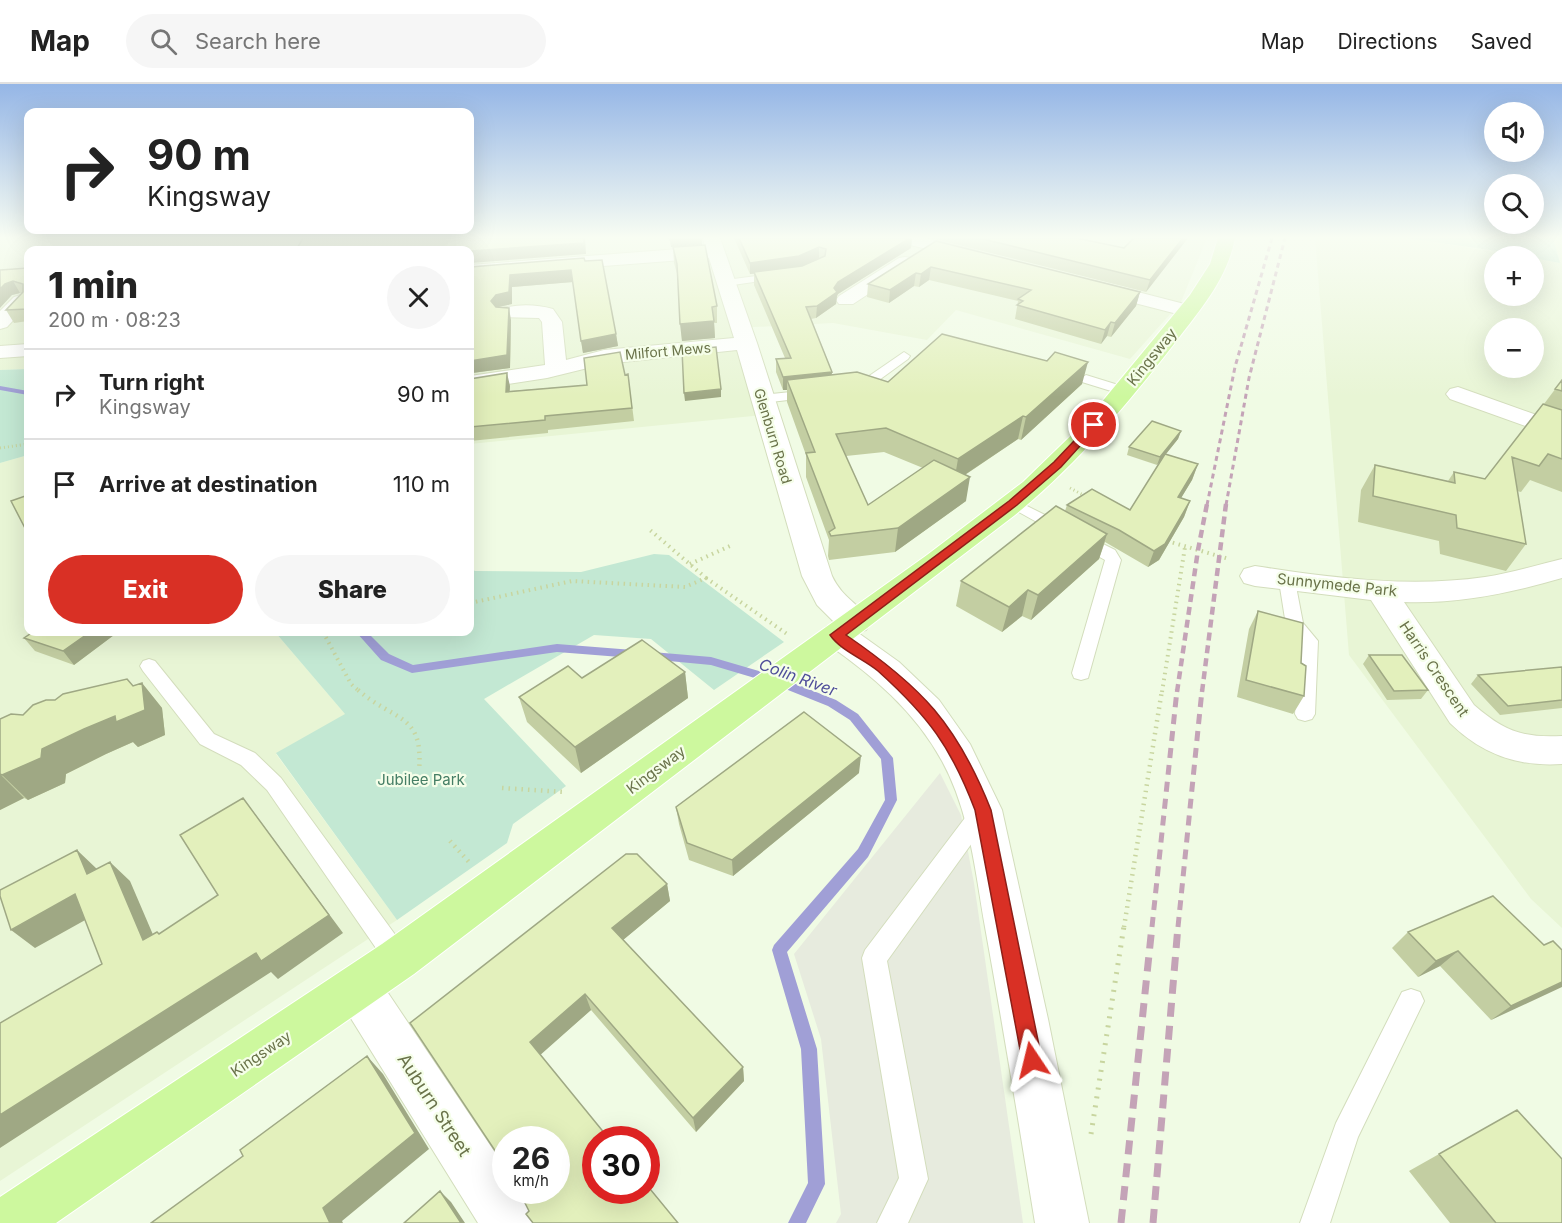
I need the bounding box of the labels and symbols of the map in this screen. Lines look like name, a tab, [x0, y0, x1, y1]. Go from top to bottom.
street label: Kingsway	[1123, 324, 1181, 389]
street label: Milfort Mews	[624, 338, 712, 363]
street label: Glenburn Road	[751, 386, 796, 485]
pin	[1068, 399, 1119, 450]
street label: Sunnymede Park	[1276, 569, 1399, 600]
street label: Harris Crescent	[1395, 617, 1473, 720]
water label: Colin River	[756, 654, 840, 701]
street label: Kingsway	[622, 741, 689, 798]
park label: Jubilee Park	[377, 770, 466, 789]
street label: Kingsway	[227, 1026, 295, 1081]
position arrow	[1000, 1028, 1064, 1092]
street label: Auburn Street	[393, 1049, 475, 1160]
speed limit sign: 30	[582, 1126, 660, 1204]

